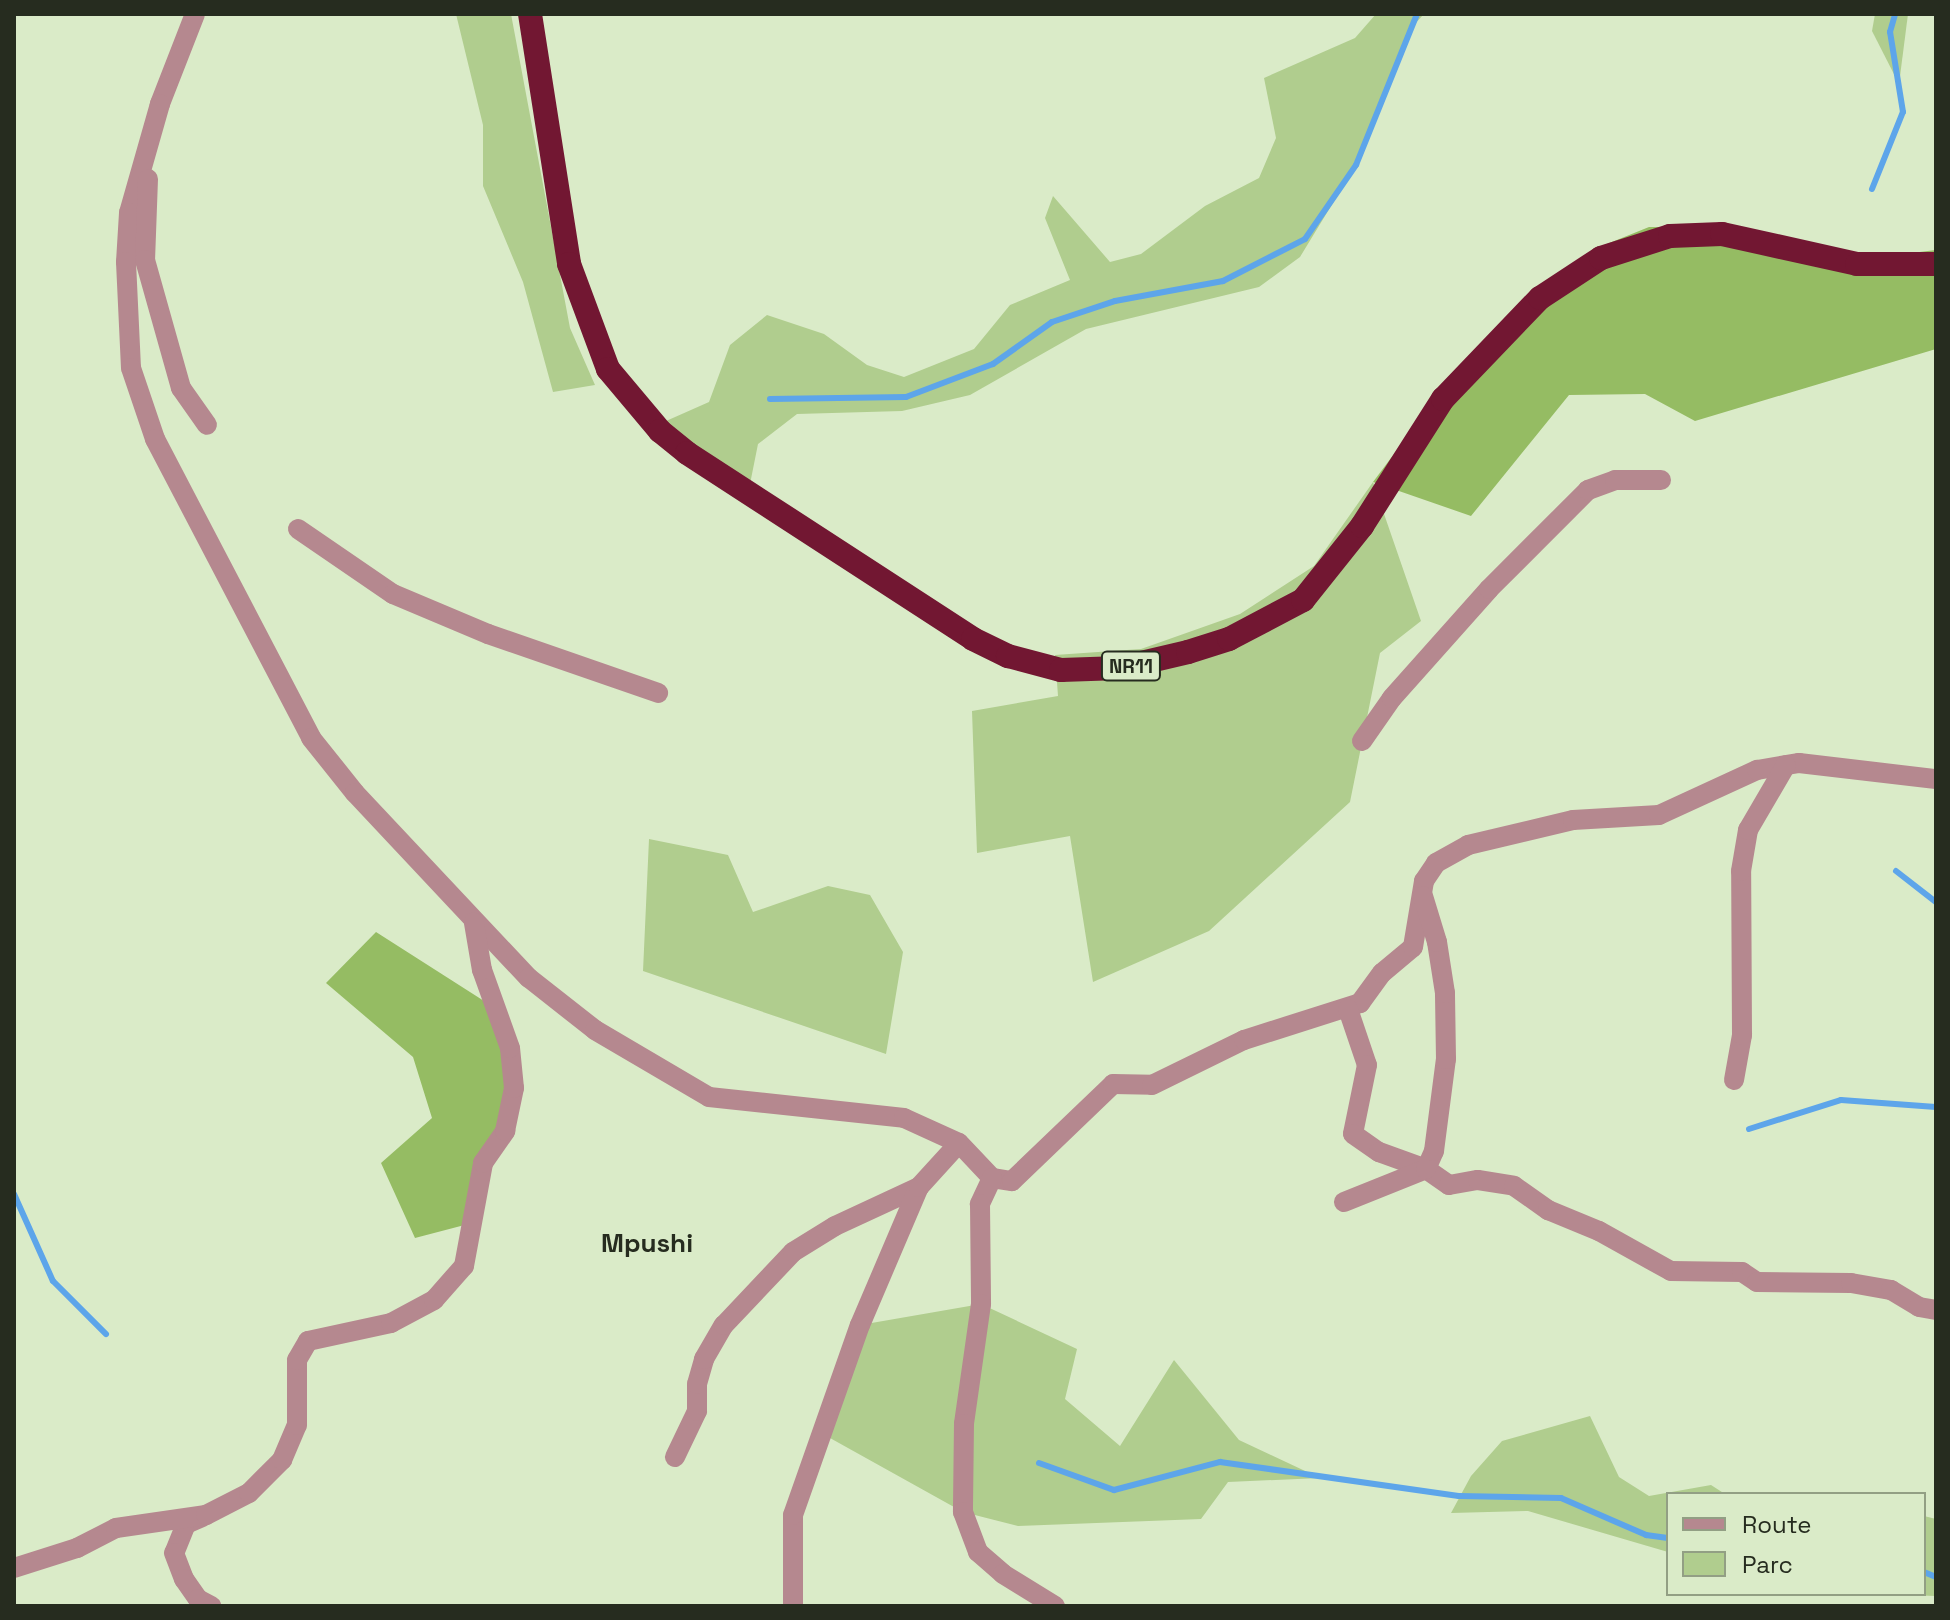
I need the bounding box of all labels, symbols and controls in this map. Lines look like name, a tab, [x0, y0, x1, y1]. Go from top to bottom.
road number: NR11	[1099, 650, 1163, 682]
district label: Mpushi	[601, 1228, 693, 1260]
legend	[1666, 1492, 1926, 1596]
text: Route	[1742, 1509, 1811, 1540]
text: Parc	[1742, 1549, 1793, 1580]

